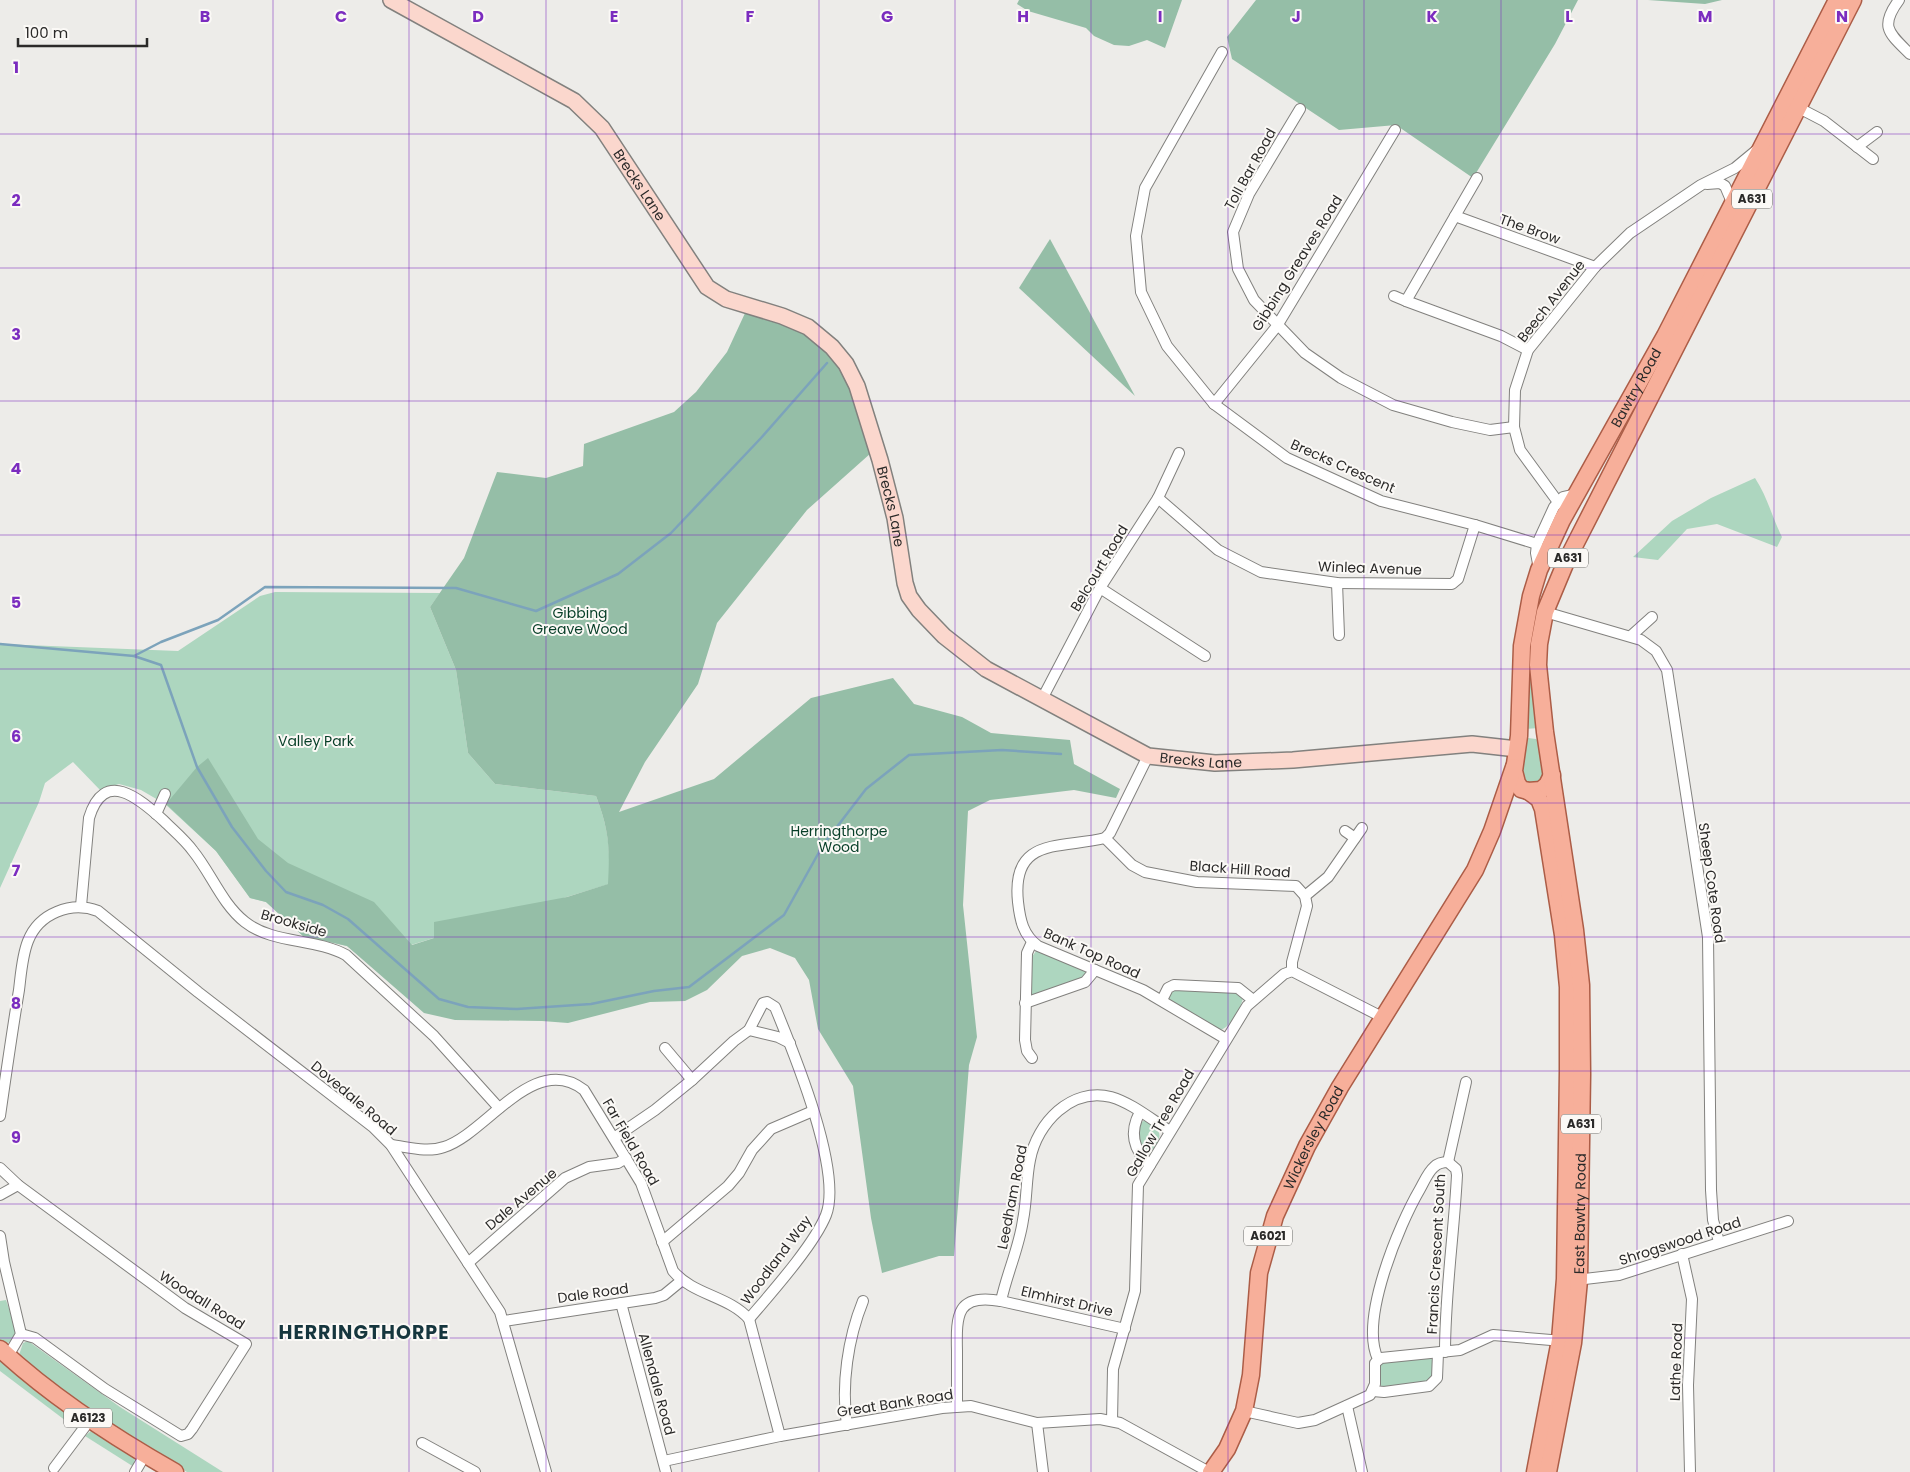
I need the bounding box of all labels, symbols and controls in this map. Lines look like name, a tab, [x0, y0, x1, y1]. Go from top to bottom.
text: B	[200, 5, 210, 28]
text: C	[335, 5, 347, 28]
text: D	[472, 5, 484, 28]
text: E	[610, 5, 618, 28]
text: F	[746, 5, 755, 28]
text: G	[881, 5, 893, 28]
text: H	[1017, 5, 1029, 28]
text: I	[1158, 5, 1162, 28]
text: J	[1291, 5, 1301, 28]
text: K	[1426, 5, 1438, 28]
text: L	[1565, 5, 1573, 28]
text: M	[1698, 5, 1712, 28]
text: N	[1836, 5, 1848, 28]
scale bar	[18, 15, 146, 47]
text: 100 m	[25, 22, 68, 43]
text: 1	[13, 56, 19, 79]
street label: Toll Bar Road	[1219, 125, 1281, 213]
street label: Brecks Lane	[608, 145, 671, 225]
text: 2	[11, 189, 21, 212]
road number: A631	[1732, 190, 1772, 208]
street label: Gibbing Greaves Road	[1247, 191, 1347, 335]
street label: The Brow	[1497, 209, 1564, 249]
street label: Beech Avenue	[1512, 255, 1590, 346]
text: 3	[11, 323, 21, 346]
street label: Bawtry Road	[1606, 344, 1666, 431]
street label: Brecks Crescent	[1288, 434, 1398, 498]
text: 4	[11, 457, 22, 480]
street label: Brecks Lane	[872, 464, 909, 549]
street label: Belcourt Road	[1065, 521, 1133, 615]
road number: A631	[1548, 548, 1588, 568]
street label: Winlea Avenue	[1318, 556, 1423, 580]
text: 5	[11, 591, 21, 614]
park label: Gibbing Greave Wood	[532, 603, 628, 639]
text: 6	[11, 725, 21, 748]
park label: Valley Park	[278, 731, 355, 751]
street label: Brecks Lane	[1159, 747, 1243, 773]
park label: Herringthorpe Wood	[790, 821, 888, 857]
street label: Sheep Cote Road	[1694, 821, 1730, 945]
street label: Black Hill Road	[1189, 855, 1291, 883]
text: 7	[12, 859, 21, 882]
street label: Brookside	[259, 904, 330, 942]
street label: Bank Top Road	[1040, 923, 1144, 983]
text: 8	[11, 992, 21, 1015]
street label: Dovedale Road	[307, 1056, 401, 1140]
street label: Gallow Tree Road	[1121, 1065, 1199, 1181]
street label: Wickersley Road	[1278, 1082, 1349, 1193]
street label: Far Field Road	[598, 1095, 664, 1189]
road number: A631	[1561, 1114, 1601, 1134]
text: 9	[11, 1126, 21, 1149]
street label: Leedham Road	[992, 1143, 1032, 1251]
street label: East Bawtry Road	[1569, 1153, 1591, 1274]
street label: Dale Avenue	[481, 1163, 561, 1235]
street label: Francis Crescent South	[1422, 1173, 1450, 1335]
street label: Woodland Way	[736, 1211, 816, 1309]
street label: Shrogswood Road	[1616, 1212, 1744, 1270]
road number: A6021	[1244, 1226, 1292, 1246]
street label: Woodall Road	[155, 1266, 249, 1334]
street label: Dale Road	[556, 1278, 630, 1308]
street label: Elmhirst Drive	[1019, 1281, 1115, 1321]
district label: HERRINGTHORPE	[279, 1319, 449, 1346]
street label: Lathe Road	[1665, 1322, 1687, 1402]
street label: Allendale Road	[634, 1331, 680, 1437]
street label: Great Bank Road	[835, 1384, 955, 1422]
road number: A6123	[64, 1409, 112, 1428]

